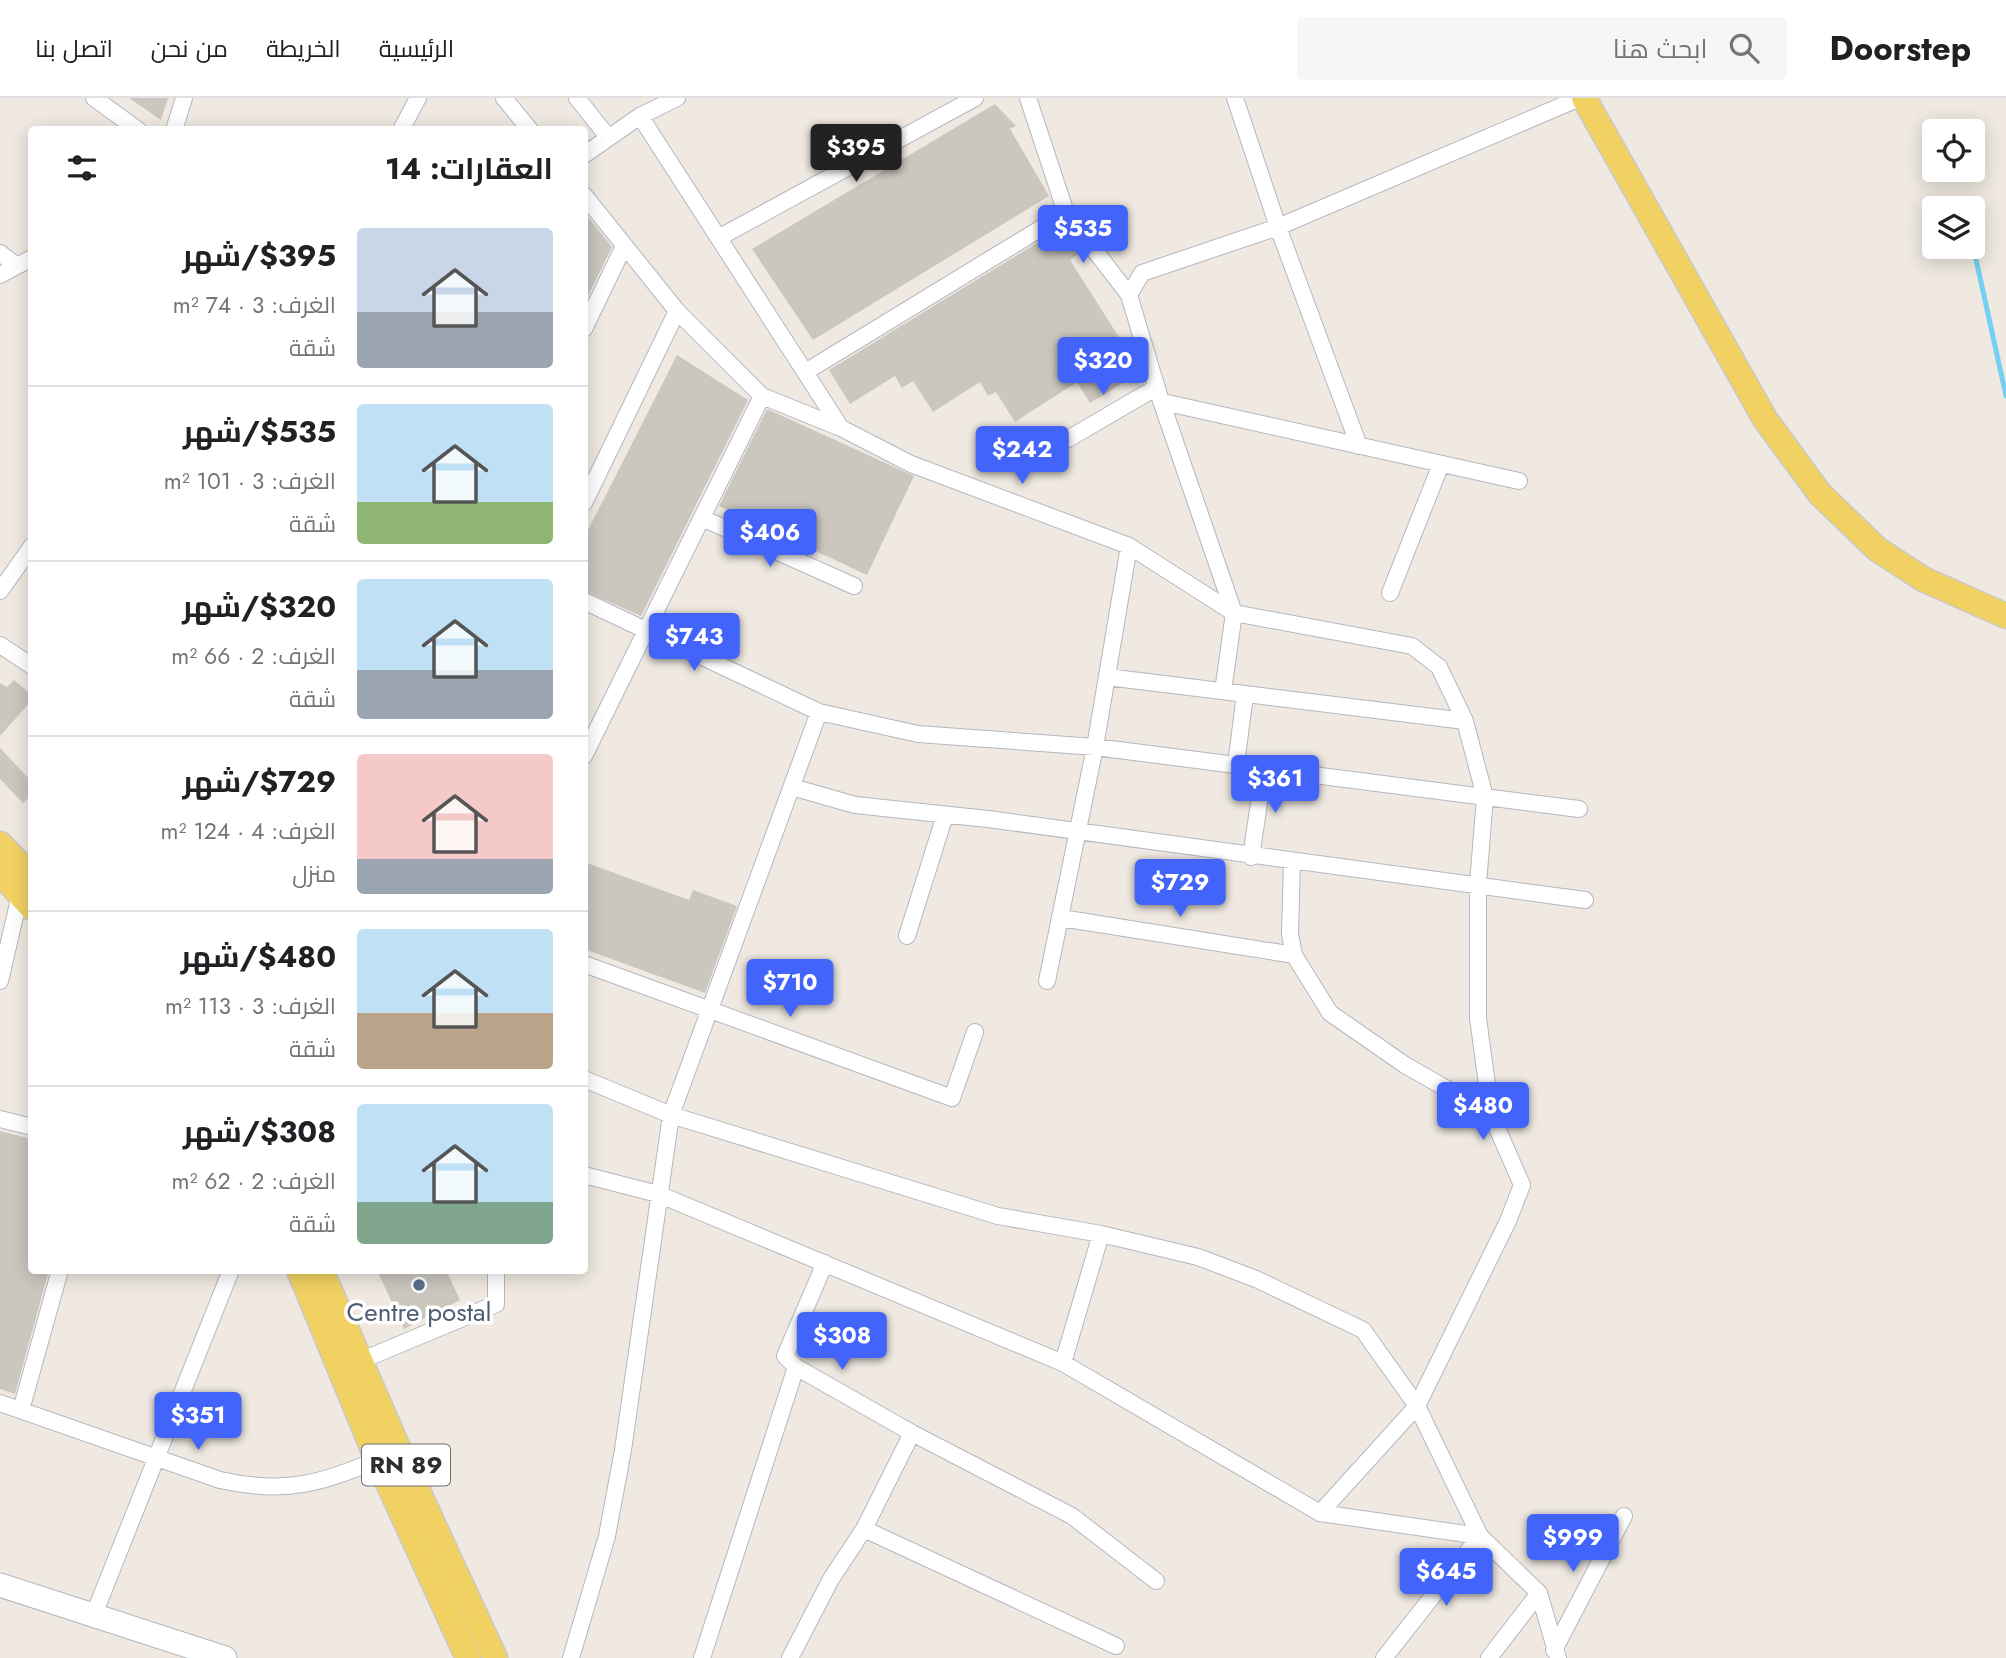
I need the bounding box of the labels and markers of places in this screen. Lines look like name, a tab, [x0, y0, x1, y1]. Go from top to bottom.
pin: $395	[815, 125, 897, 184]
pin: $535	[1042, 206, 1124, 265]
pin: $320	[1062, 338, 1144, 397]
pin: $242	[981, 426, 1063, 486]
pin: $406	[729, 510, 811, 569]
pin: $743	[653, 614, 735, 673]
pin: $361	[1234, 756, 1316, 815]
pin: $729	[1139, 860, 1221, 919]
pin: $710	[749, 960, 831, 1019]
pin: $480	[1442, 1082, 1524, 1142]
marker: Centre postal	[411, 1277, 427, 1293]
place label: Centre postal	[346, 1293, 492, 1331]
pin: $308	[801, 1312, 883, 1372]
pin: $351	[157, 1392, 239, 1452]
pin: $999	[1532, 1514, 1614, 1574]
pin: $645	[1405, 1548, 1487, 1608]

